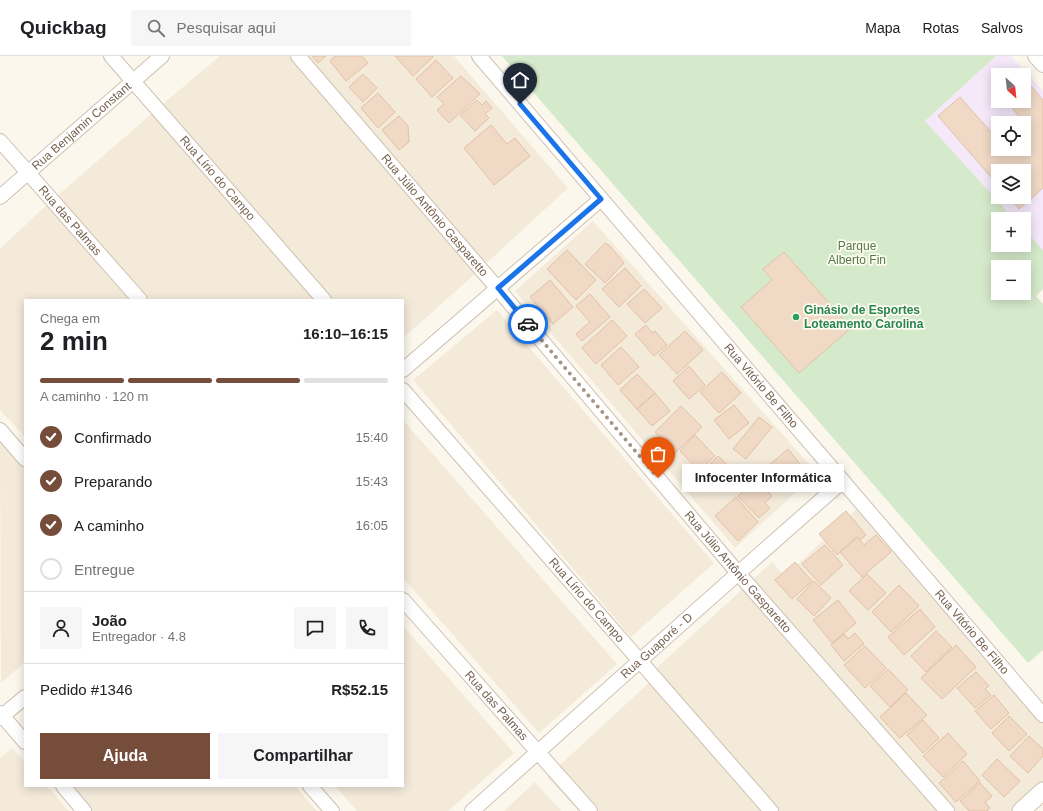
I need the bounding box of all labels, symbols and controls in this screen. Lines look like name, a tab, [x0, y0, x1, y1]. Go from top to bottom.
search box	[131, 10, 411, 46]
text: Quickbag	[20, 17, 107, 38]
icon: search	[145, 17, 167, 39]
text: Pesquisar aqui	[177, 19, 276, 36]
text: Mapa	[865, 20, 900, 36]
text: Rotas	[922, 20, 959, 36]
text: Salvos	[981, 20, 1023, 36]
pin	[503, 63, 537, 104]
north arrow	[991, 68, 1031, 108]
map controls	[991, 68, 1031, 300]
icon: home	[509, 69, 531, 91]
street label: Rua Benjamin Constant	[29, 79, 134, 173]
button: locate	[991, 116, 1031, 156]
street label: Rua Lírio do Campo	[177, 133, 258, 223]
street label: Rua Júlio Antônio Gasparetto	[379, 151, 491, 279]
button: layers	[991, 164, 1031, 204]
street label: Rua das Palmas	[36, 183, 104, 258]
button: +	[991, 212, 1031, 252]
park label: Parque Alberto Fin	[828, 239, 886, 267]
button: −	[991, 260, 1031, 300]
place label: Ginásio de Esportes Loteamento Carolina	[804, 303, 924, 331]
courier	[508, 304, 548, 344]
text: Chega em	[40, 311, 100, 326]
marker: Ginásio de Esportes Loteamento Carolina	[791, 312, 801, 322]
icon: car	[517, 313, 539, 335]
text: 16:10–16:15	[303, 325, 388, 342]
text: 2 min	[40, 326, 108, 356]
street label: Rua Vitório Be Filho	[721, 341, 801, 431]
text: A caminho · 120 m	[40, 389, 148, 404]
icon: check	[40, 426, 62, 448]
text: Confirmado	[74, 429, 152, 446]
text: 15:40	[355, 430, 388, 445]
pin	[641, 437, 675, 478]
icon: bag	[647, 443, 669, 465]
callout: Infocenter Informática	[682, 464, 844, 492]
icon: check	[40, 470, 62, 492]
text: Infocenter Informática	[695, 470, 831, 485]
text: Preparando	[74, 473, 152, 490]
text: 15:43	[355, 474, 388, 489]
street label: Rua Júlio Antônio Gasparetto	[682, 508, 794, 636]
icon: check	[40, 514, 62, 536]
text: A caminho	[74, 517, 144, 534]
text: 16:05	[355, 518, 388, 533]
street label: Rua Lírio do Campo	[546, 555, 627, 645]
text: Entregue	[74, 561, 135, 578]
street label: Rua Vitório Be Filho	[932, 587, 1012, 677]
button: person	[40, 607, 82, 649]
button: chat	[294, 607, 336, 649]
button: phone	[346, 607, 388, 649]
street label: Rua Guaporé - D	[618, 610, 696, 681]
text: João	[92, 612, 127, 629]
text: Entregador · 4.8	[92, 629, 186, 644]
street label: Rua das Palmas	[462, 668, 531, 743]
text: Pedido #1346	[40, 681, 133, 698]
text: R$52.15	[331, 681, 388, 698]
button: Ajuda	[40, 733, 210, 779]
button: Compartilhar	[218, 733, 388, 779]

